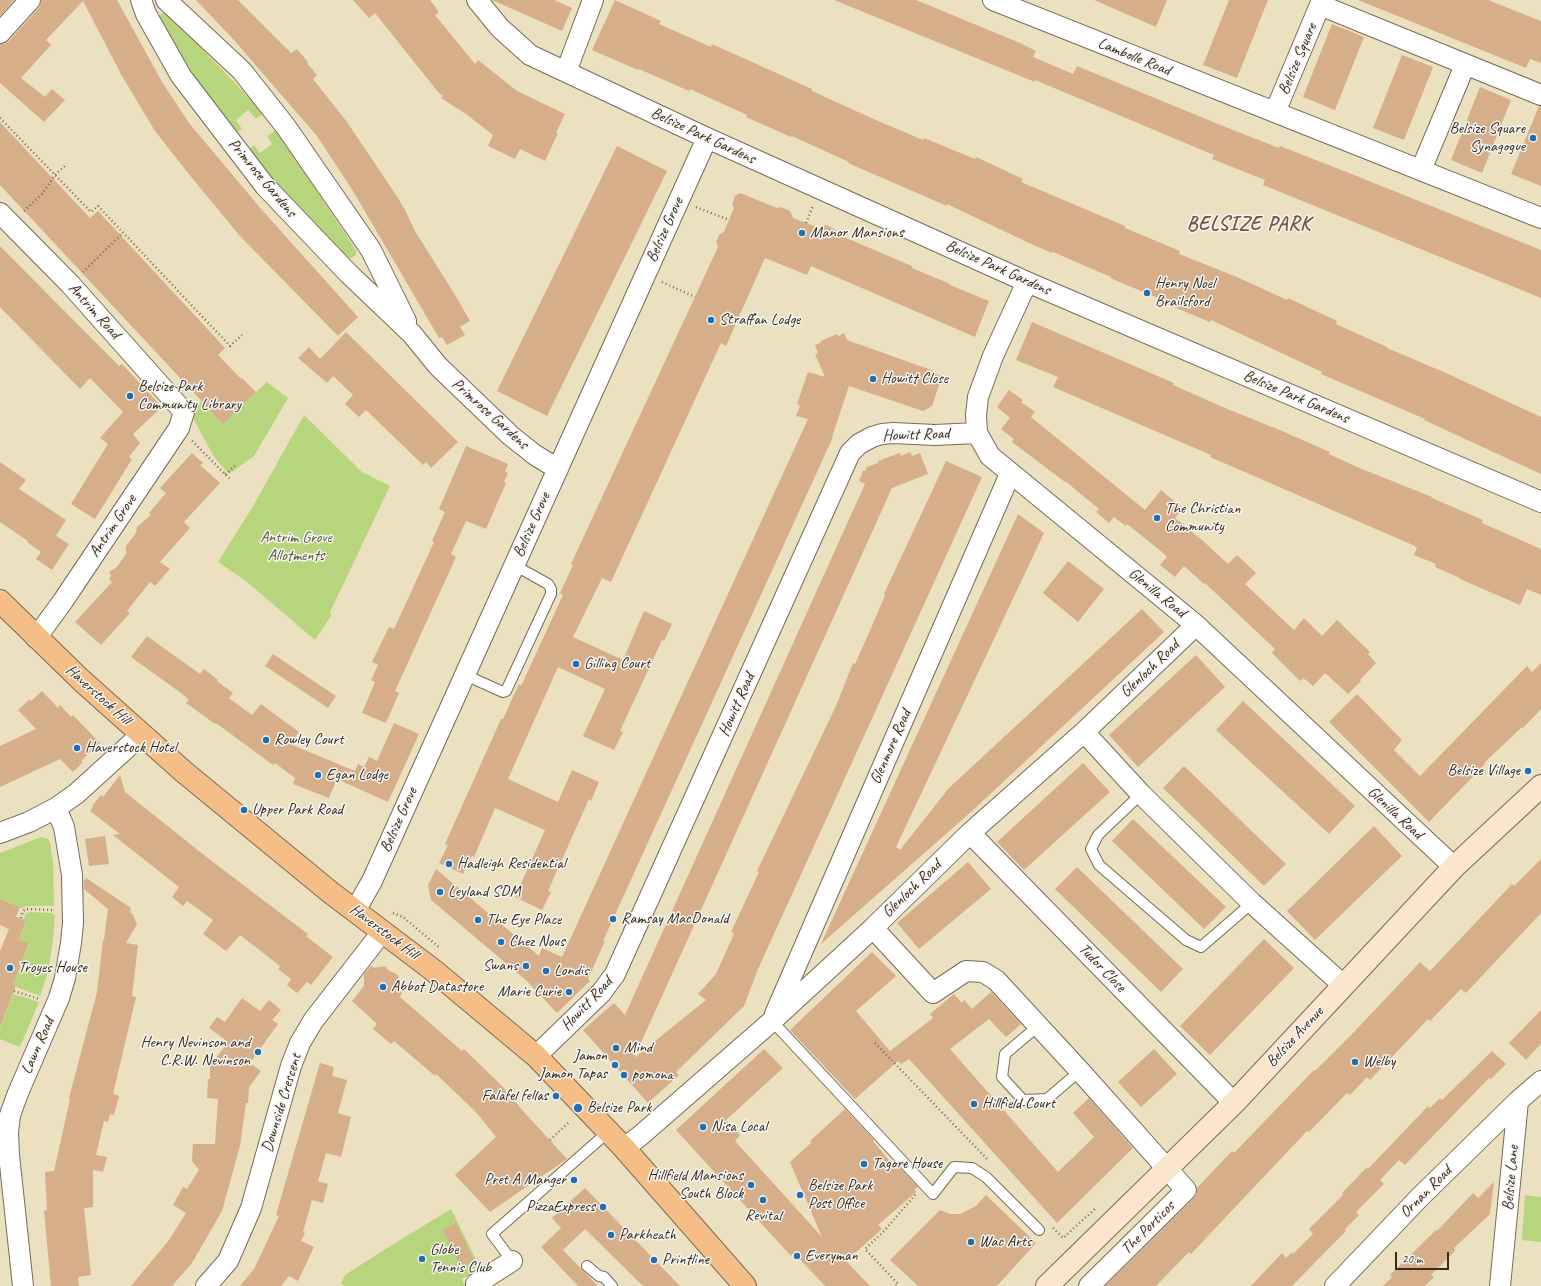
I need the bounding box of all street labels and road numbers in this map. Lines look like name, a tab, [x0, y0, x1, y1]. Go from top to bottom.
street label: Belsize Square	[1274, 20, 1322, 98]
street label: Lambolle Road	[1095, 34, 1173, 80]
street label: Belsize Park Gardens	[648, 103, 758, 169]
street label: Primrose Gardens	[224, 135, 300, 221]
street label: Belsize Grove	[642, 195, 688, 265]
street label: Belsize Park Gardens	[943, 236, 1053, 300]
street label: Antrim Road	[64, 279, 124, 343]
street label: Belsize Park Gardens	[1240, 366, 1352, 428]
street label: Primrose Gardens	[448, 375, 532, 453]
street label: Howitt Road	[882, 424, 950, 446]
street label: Belsize Grove	[509, 490, 555, 560]
street label: Antrim Grove	[85, 491, 141, 561]
street label: Glenilla Road	[1124, 564, 1190, 622]
street label: Glenloch Road	[1116, 636, 1184, 702]
street label: Haverstock Hill	[61, 661, 135, 729]
street label: Howitt Road	[715, 670, 759, 740]
street label: Glenmore Road	[866, 707, 916, 787]
street label: Glenilla Road	[1363, 783, 1427, 843]
street label: Belsize Grove	[376, 785, 422, 855]
street label: Glenloch Road	[878, 856, 946, 922]
street label: Haverstock Hill	[346, 900, 422, 964]
street label: Tudor Close	[1074, 940, 1130, 996]
street label: Howitt Road	[557, 973, 617, 1035]
street label: Belsize Avenue	[1262, 1003, 1328, 1071]
street label: Lawn Road	[17, 1015, 59, 1077]
street label: Downside Crescent	[258, 1052, 306, 1154]
street label: Belsize Lane	[1499, 1145, 1523, 1211]
street label: Ornan Road	[1396, 1162, 1456, 1222]
street label: The Porticos	[1117, 1197, 1179, 1259]

